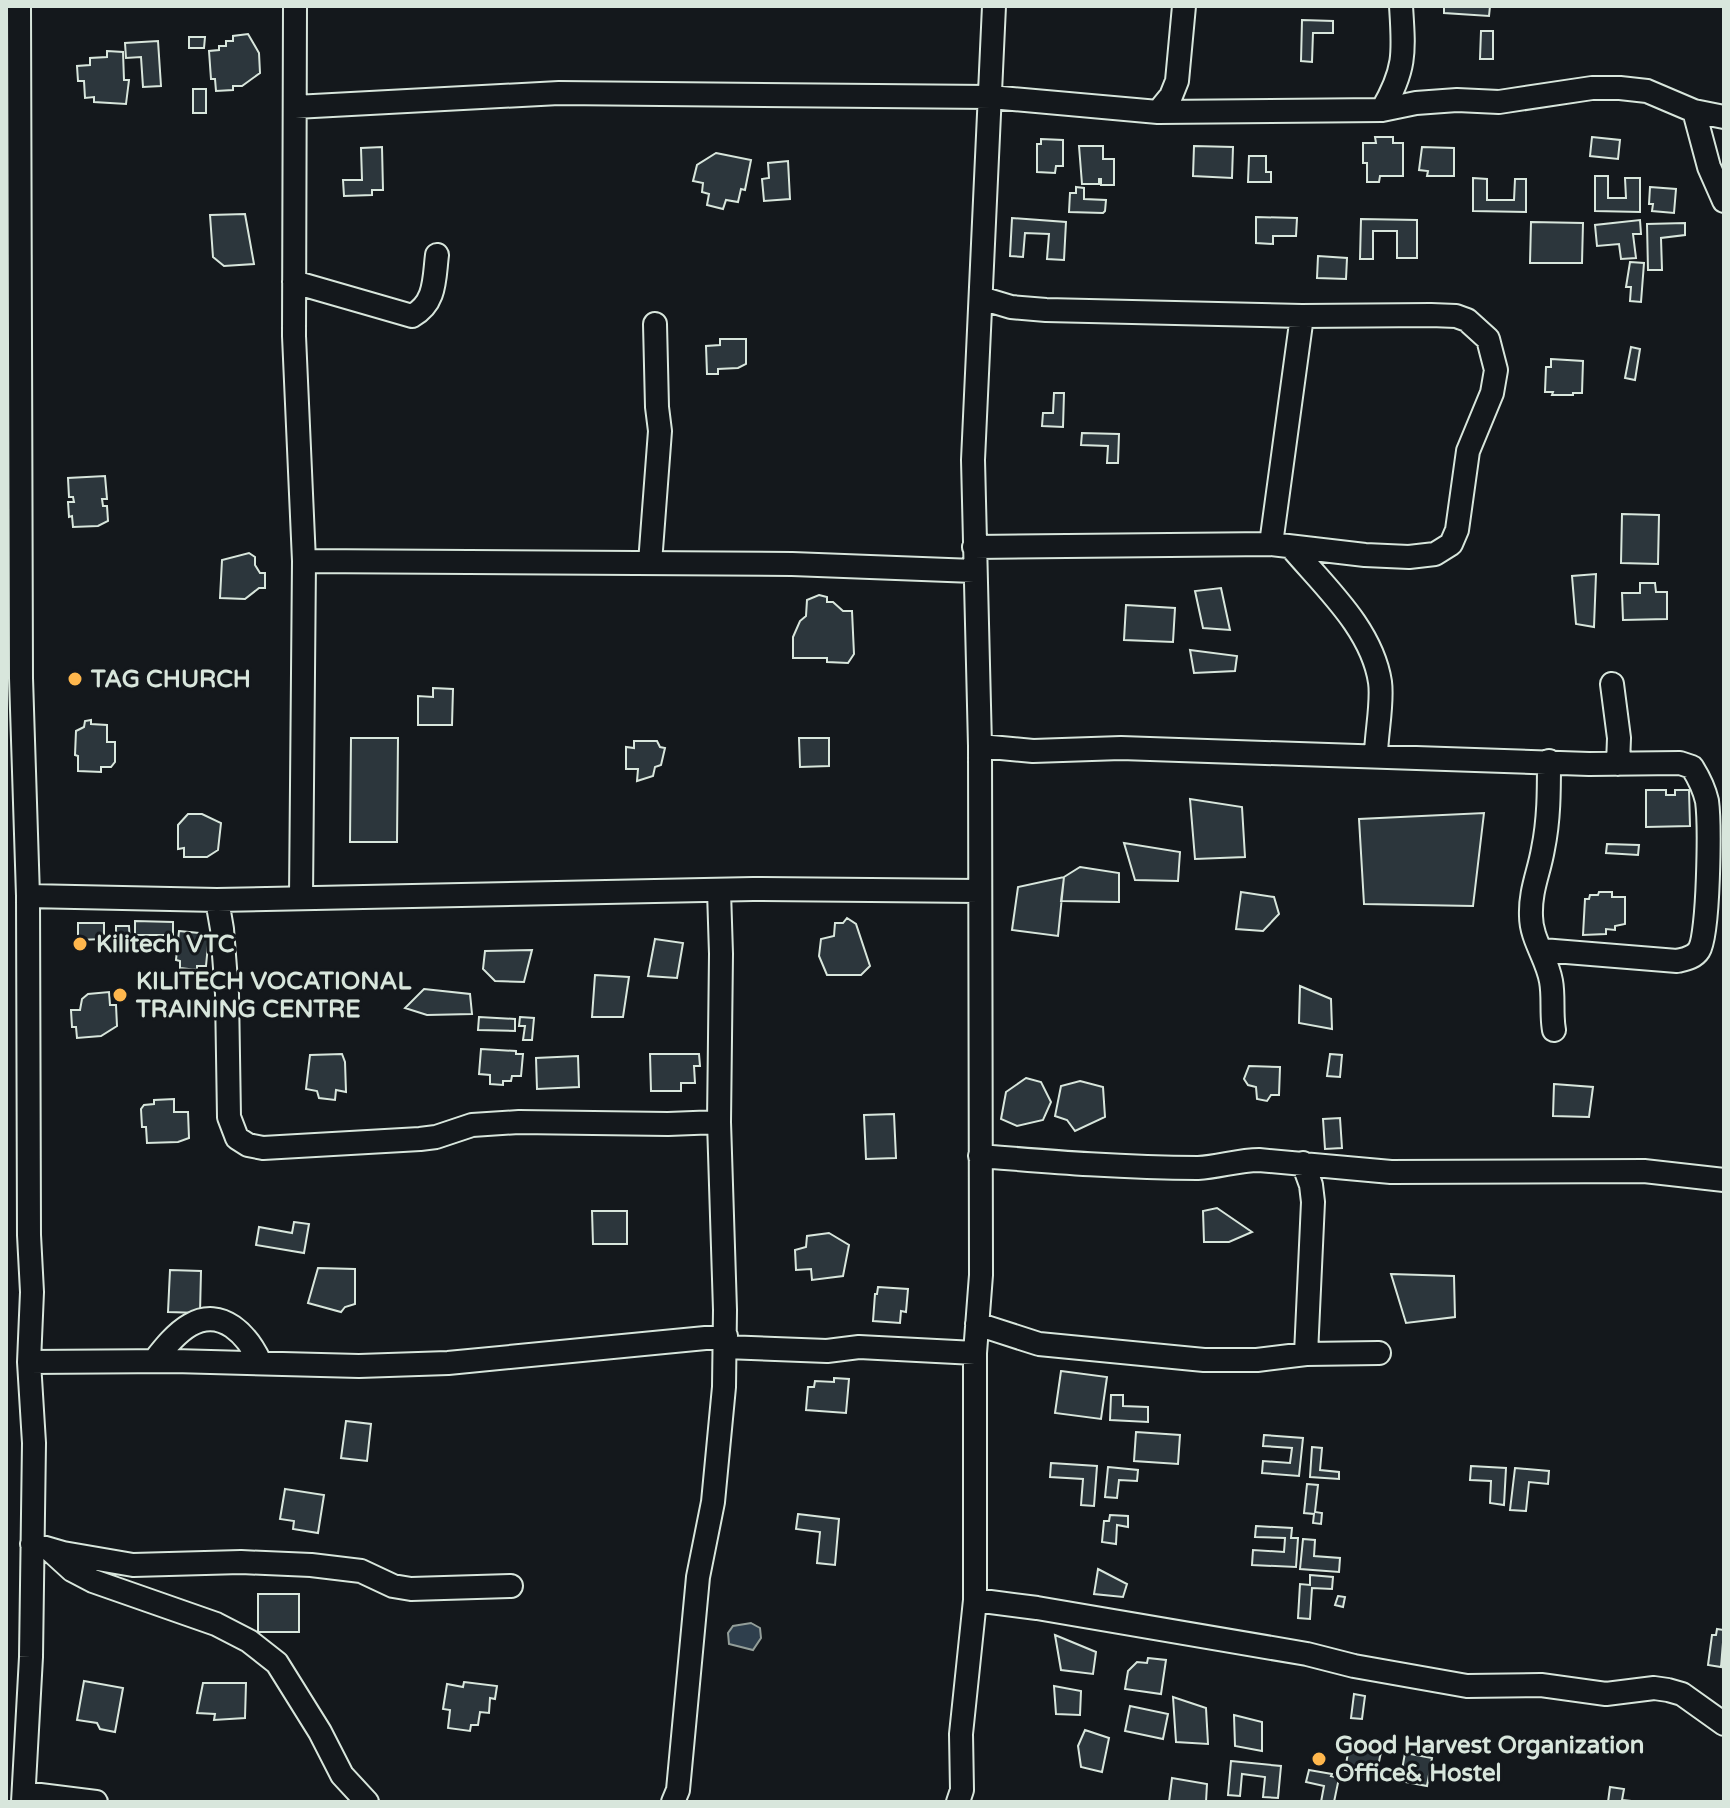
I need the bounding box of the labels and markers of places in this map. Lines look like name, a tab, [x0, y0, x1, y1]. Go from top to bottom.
place label: TAG CHURCH	[90, 665, 251, 694]
marker: TAG CHURCH	[66, 670, 84, 688]
place label: Kilitech VTC	[96, 930, 235, 959]
marker: Kilitech VTC	[71, 935, 89, 953]
place label: KILITECH VOCATIONAL TRAINING CENTRE	[135, 967, 411, 1024]
marker: KILITECH VOCATIONAL TRAINING CENTRE	[111, 986, 129, 1004]
place label: Good Harvest Organization Office& Hostel	[1335, 1731, 1644, 1788]
marker: Good Harvest Organization Office& Hostel	[1310, 1750, 1328, 1768]

